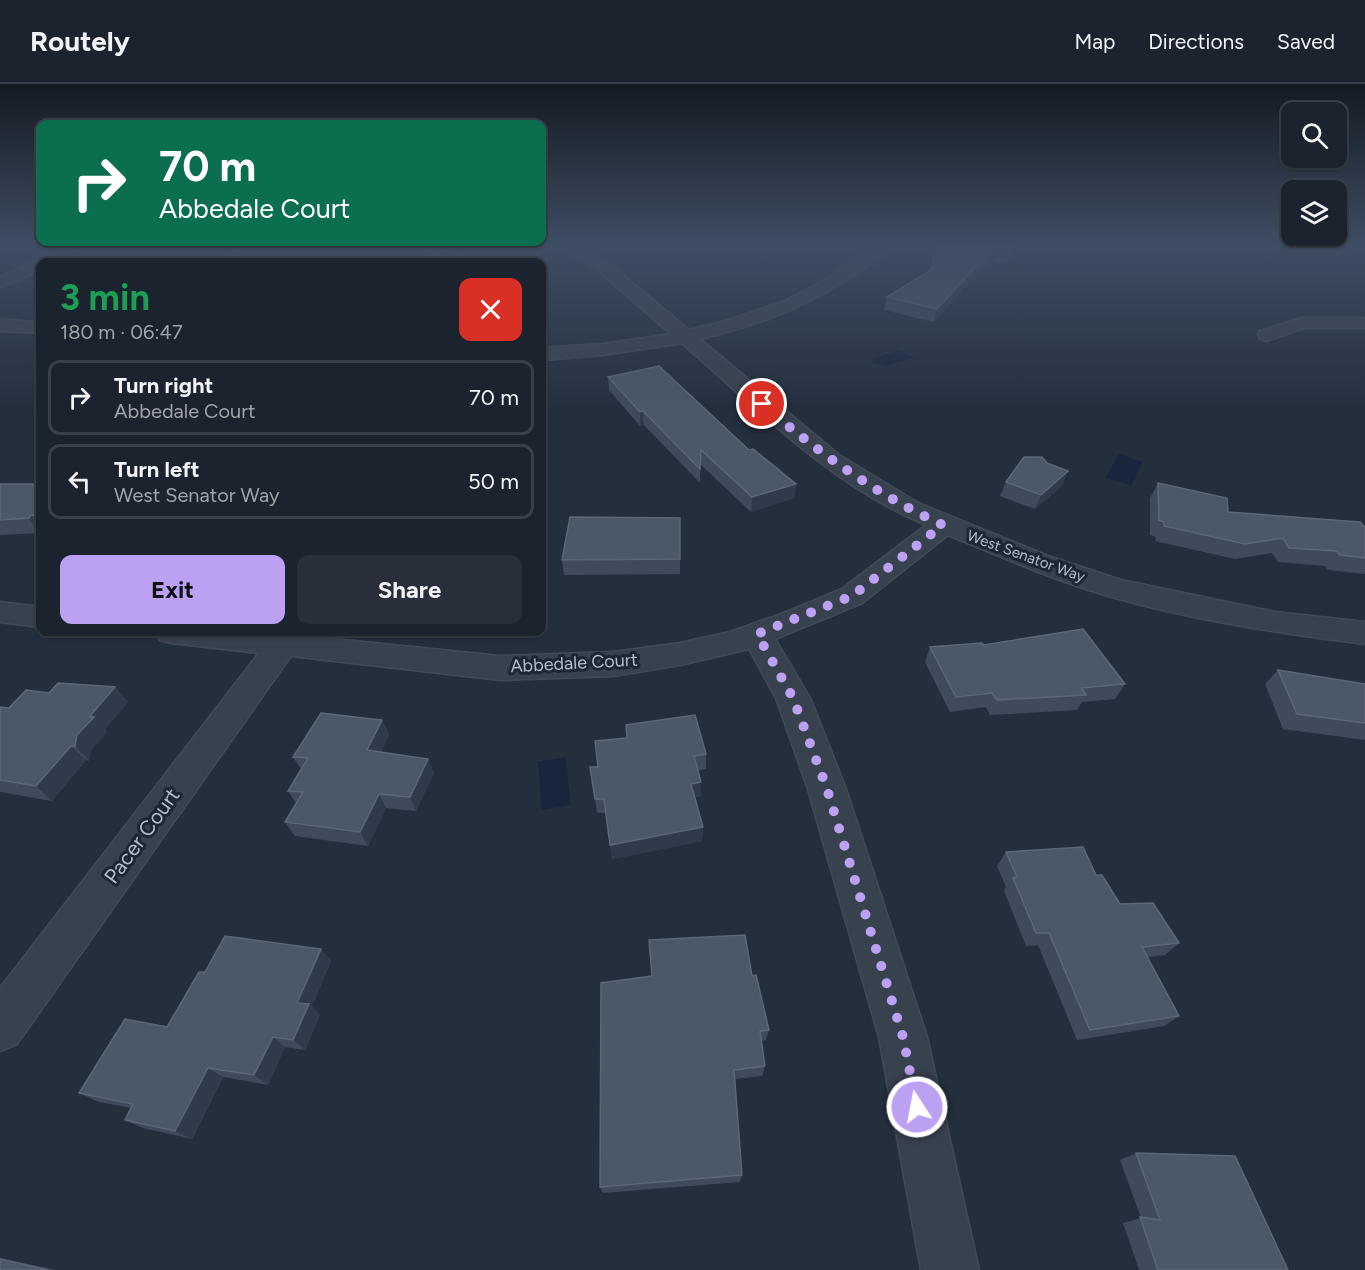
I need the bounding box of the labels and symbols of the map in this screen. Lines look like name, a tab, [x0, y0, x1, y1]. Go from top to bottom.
pin	[736, 378, 787, 429]
street label: West Senator Way	[965, 526, 1087, 586]
street label: Abbedale Court	[510, 649, 638, 677]
street label: Pacer Court	[99, 783, 185, 888]
position arrow	[885, 1075, 949, 1139]

